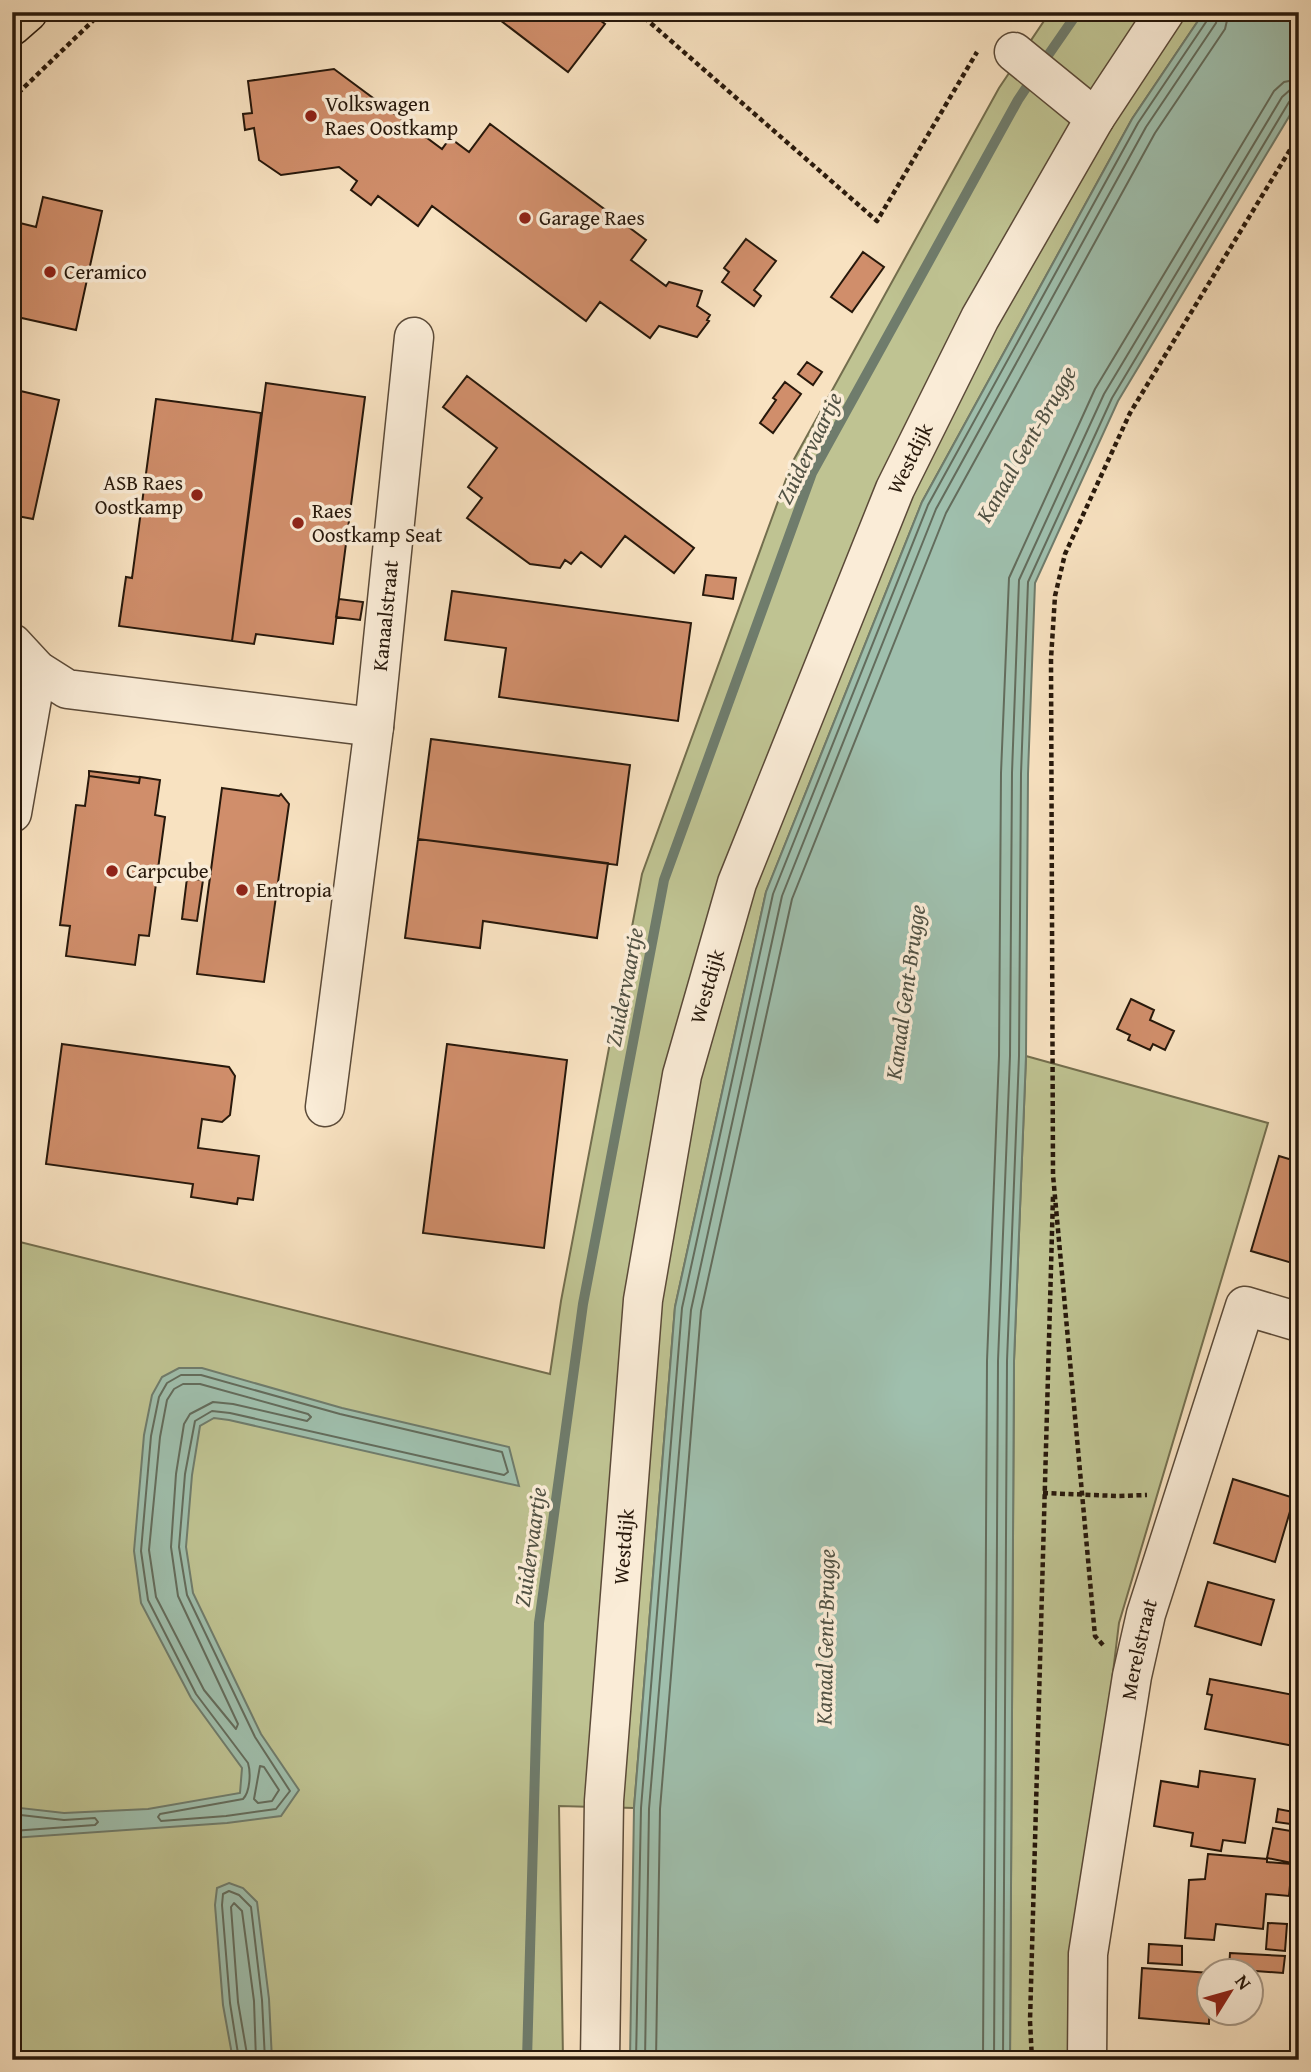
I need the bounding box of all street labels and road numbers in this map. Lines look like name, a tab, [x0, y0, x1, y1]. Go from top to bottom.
street label: Westdijk	[879, 417, 941, 499]
street label: Kanaalstraat	[364, 558, 406, 673]
street label: Westdijk	[682, 945, 732, 1027]
street label: Westdijk	[605, 1507, 642, 1586]
street label: Merelstraat	[1112, 1594, 1165, 1702]

